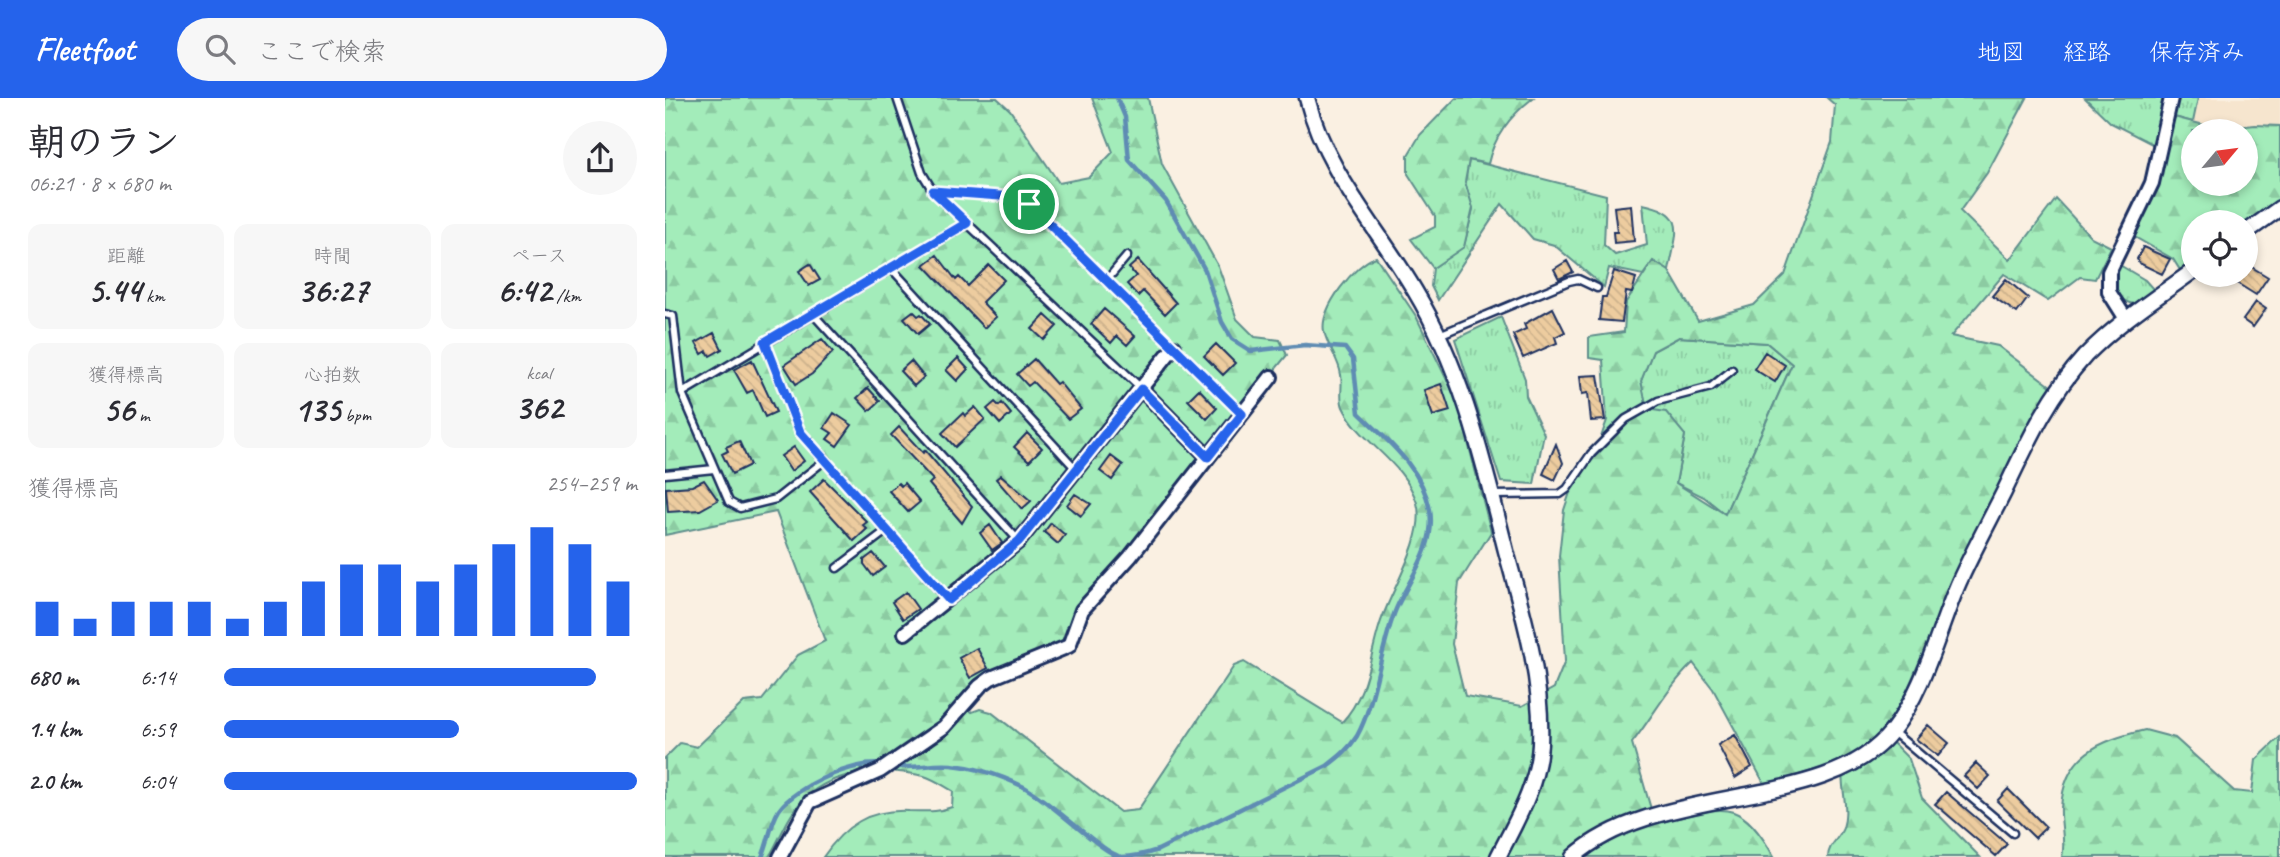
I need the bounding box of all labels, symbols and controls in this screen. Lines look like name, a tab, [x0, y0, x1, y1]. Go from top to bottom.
search box	[177, 18, 667, 81]
text: Fleetfoot	[35, 28, 135, 70]
icon: search	[201, 30, 239, 68]
text: ここで検索	[257, 35, 387, 68]
text: 地図	[1977, 37, 2025, 67]
text: 経路	[2063, 37, 2111, 67]
text: 保存済み	[2149, 37, 2245, 67]
text: 朝のラン	[28, 119, 180, 166]
north arrow	[2181, 119, 2257, 196]
map controls	[2181, 119, 2258, 287]
button: share	[563, 121, 637, 195]
text: 06:21 · 8 × 680 m	[28, 169, 171, 198]
pin	[999, 174, 1059, 234]
icon: arrive	[1010, 185, 1048, 223]
button: locate	[2181, 210, 2258, 287]
text: 距離	[107, 244, 145, 268]
text: 時間	[313, 244, 352, 268]
text: ペース	[511, 244, 567, 268]
text: 5.44	[88, 268, 141, 313]
text: 36:27	[297, 268, 368, 313]
text: 6:42	[497, 268, 552, 313]
text: km	[141, 284, 165, 308]
text: /km	[552, 284, 581, 308]
text: kcal	[526, 361, 551, 385]
text: 獲得標高	[88, 363, 164, 387]
text: 心拍数	[304, 363, 361, 387]
text: 362	[515, 385, 563, 430]
text: 56	[103, 387, 134, 432]
text: 135	[294, 387, 341, 432]
text: m	[134, 403, 150, 427]
text: bpm	[341, 403, 371, 427]
text: 254–259 m	[546, 469, 637, 498]
text: 獲得標高	[28, 474, 120, 503]
text: 680 m	[28, 663, 78, 692]
text: 6:14	[140, 663, 176, 692]
text: 1.4 km	[28, 715, 82, 744]
text: 6:59	[140, 715, 176, 744]
text: 2.0 km	[28, 767, 82, 796]
text: 6:04	[140, 767, 176, 796]

